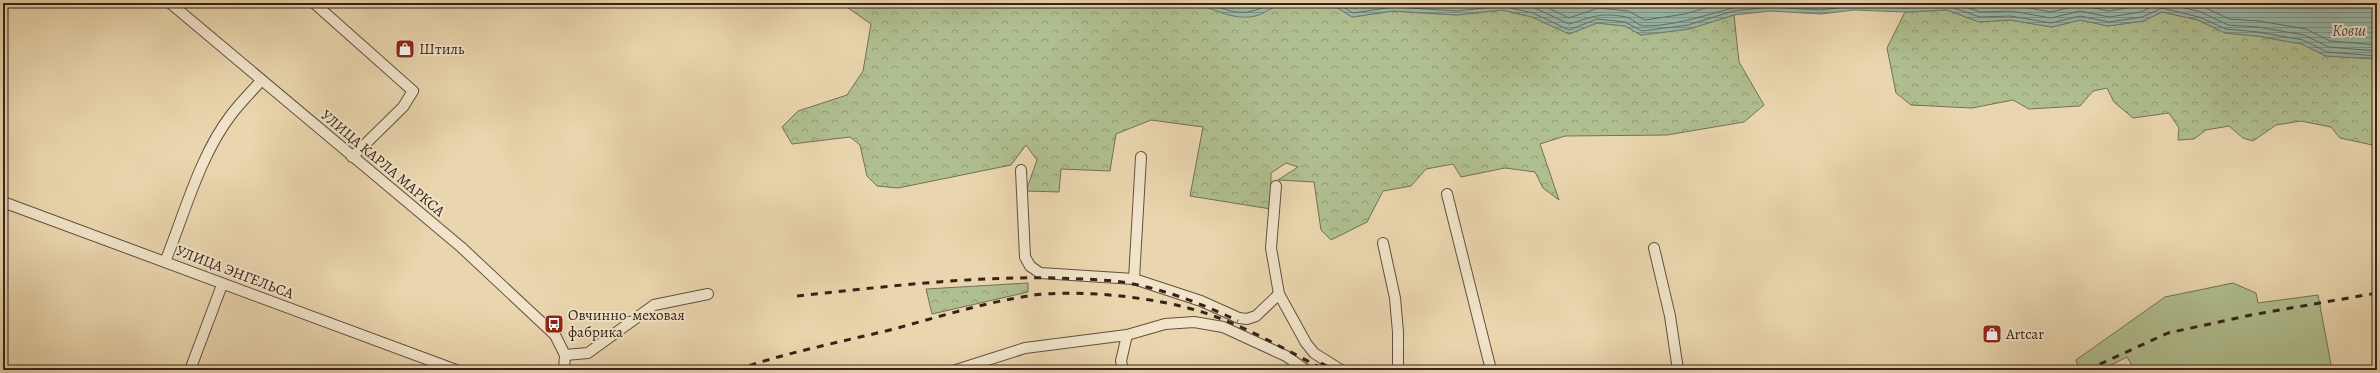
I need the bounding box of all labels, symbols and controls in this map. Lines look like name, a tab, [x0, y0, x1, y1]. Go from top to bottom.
water label: Ковш	[2332, 20, 2366, 42]
shop icon: Штиль	[394, 38, 416, 60]
place label: Штиль	[419, 39, 465, 59]
street label: УЛИЦА КАРЛА МАРКСА	[317, 105, 450, 221]
street label: УЛИЦА ЭНГЕЛЬСА	[173, 240, 297, 304]
place label: Овчинно-меховая фабрика	[568, 305, 685, 342]
bus stop icon: Овчинно-меховая фабрика	[543, 313, 565, 335]
shop icon: Artcar	[1981, 323, 2003, 345]
place label: Artcar	[2005, 324, 2044, 344]

